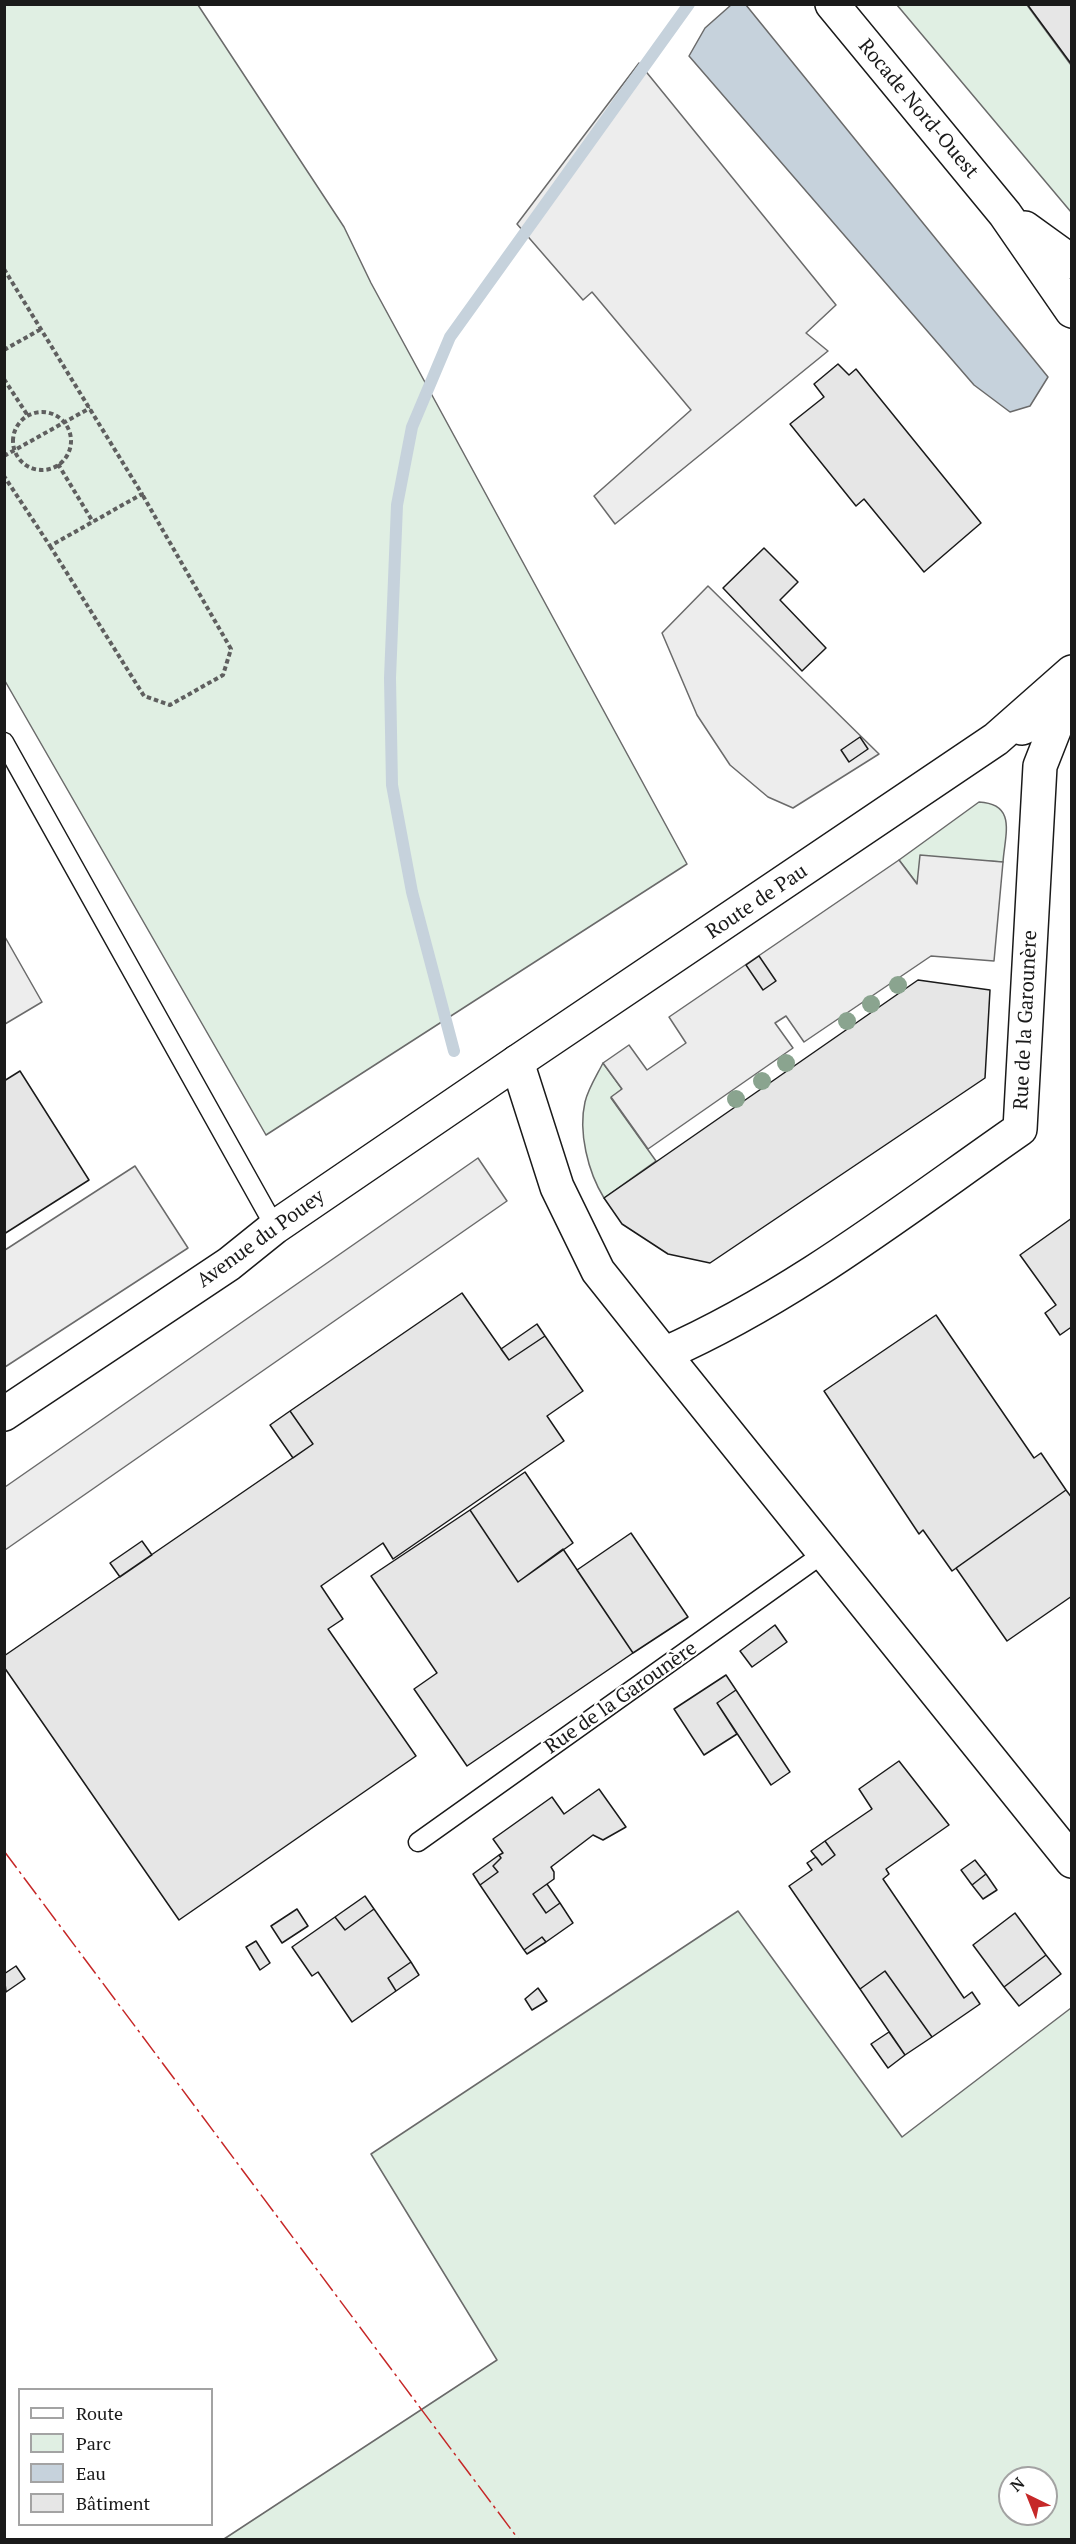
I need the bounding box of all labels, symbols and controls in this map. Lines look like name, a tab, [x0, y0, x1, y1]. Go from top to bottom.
street label: Rocade Nord-Ouest	[853, 35, 983, 183]
street label: Route de Pau	[702, 859, 812, 945]
street label: Rue de la Garounère	[1009, 930, 1043, 1110]
street label: Avenue du Pouey	[193, 1185, 329, 1293]
street label: Rue de la Garounère	[540, 1637, 702, 1759]
legend	[18, 2388, 213, 2526]
text: Route	[76, 2401, 123, 2425]
text: Parc	[76, 2431, 111, 2455]
text: Eau	[76, 2461, 106, 2485]
north arrow	[998, 2466, 1058, 2526]
text: N	[1005, 2472, 1029, 2496]
text: Bâtiment	[76, 2491, 150, 2515]

